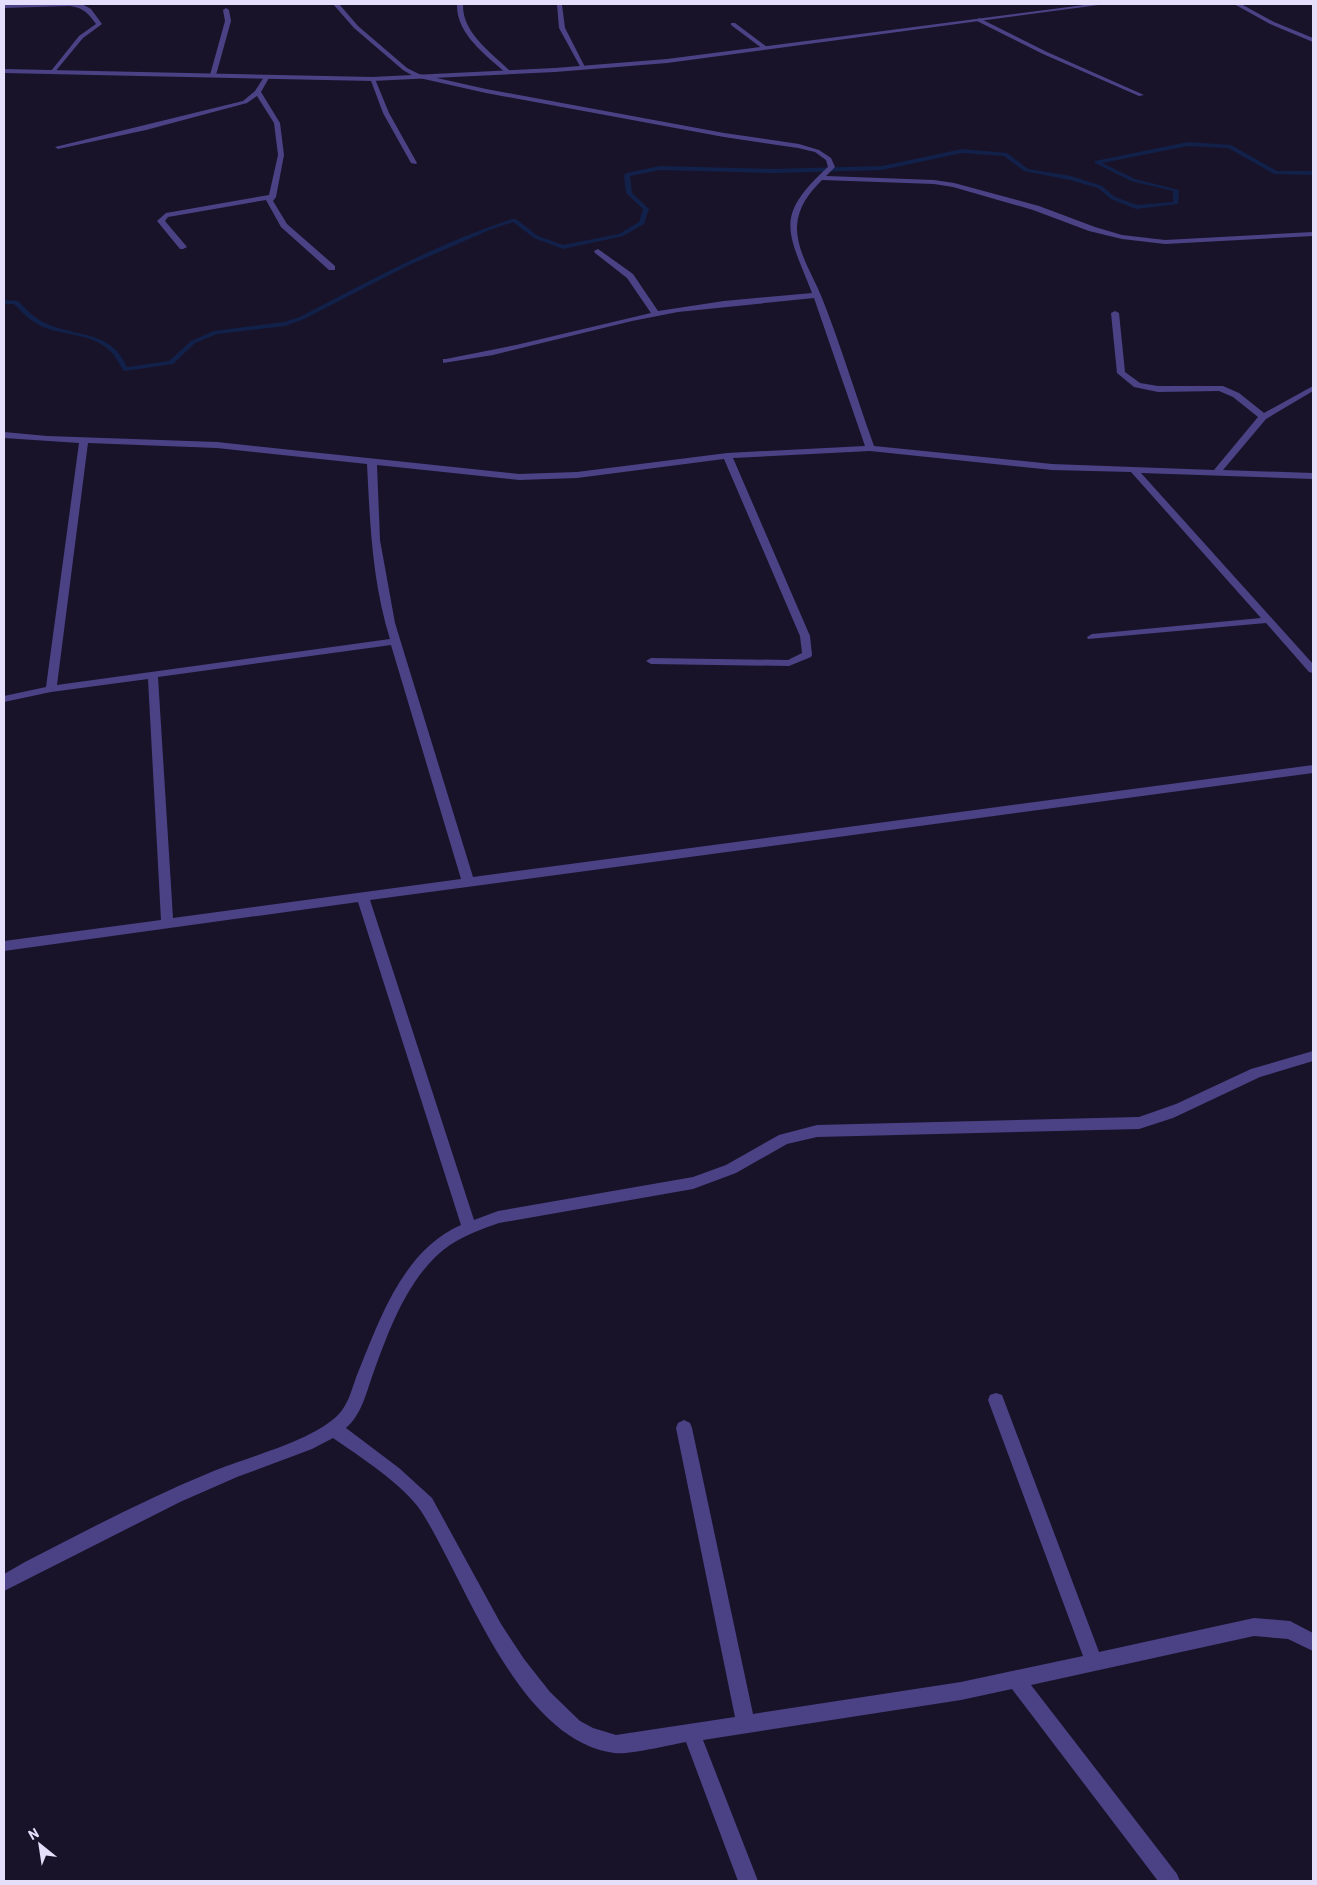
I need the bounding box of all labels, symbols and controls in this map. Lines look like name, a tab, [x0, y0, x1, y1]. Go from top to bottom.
north arrow	[15, 1820, 65, 1870]
text: N	[25, 1824, 42, 1843]

